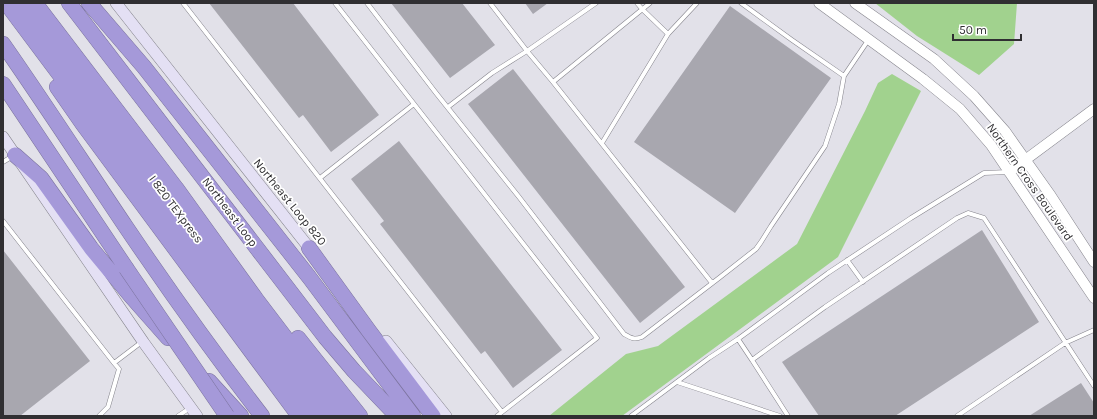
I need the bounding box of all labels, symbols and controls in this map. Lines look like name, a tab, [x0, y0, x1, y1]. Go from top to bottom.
scale bar	[953, 16, 1021, 42]
text: 50 m	[959, 23, 987, 37]
street label: Northern Cross Boulevard	[984, 121, 1076, 243]
street label: Northeast Loop 820	[251, 156, 329, 248]
street label: I 820 TEXpress	[146, 172, 206, 246]
street label: Northeast Loop	[199, 175, 261, 249]

